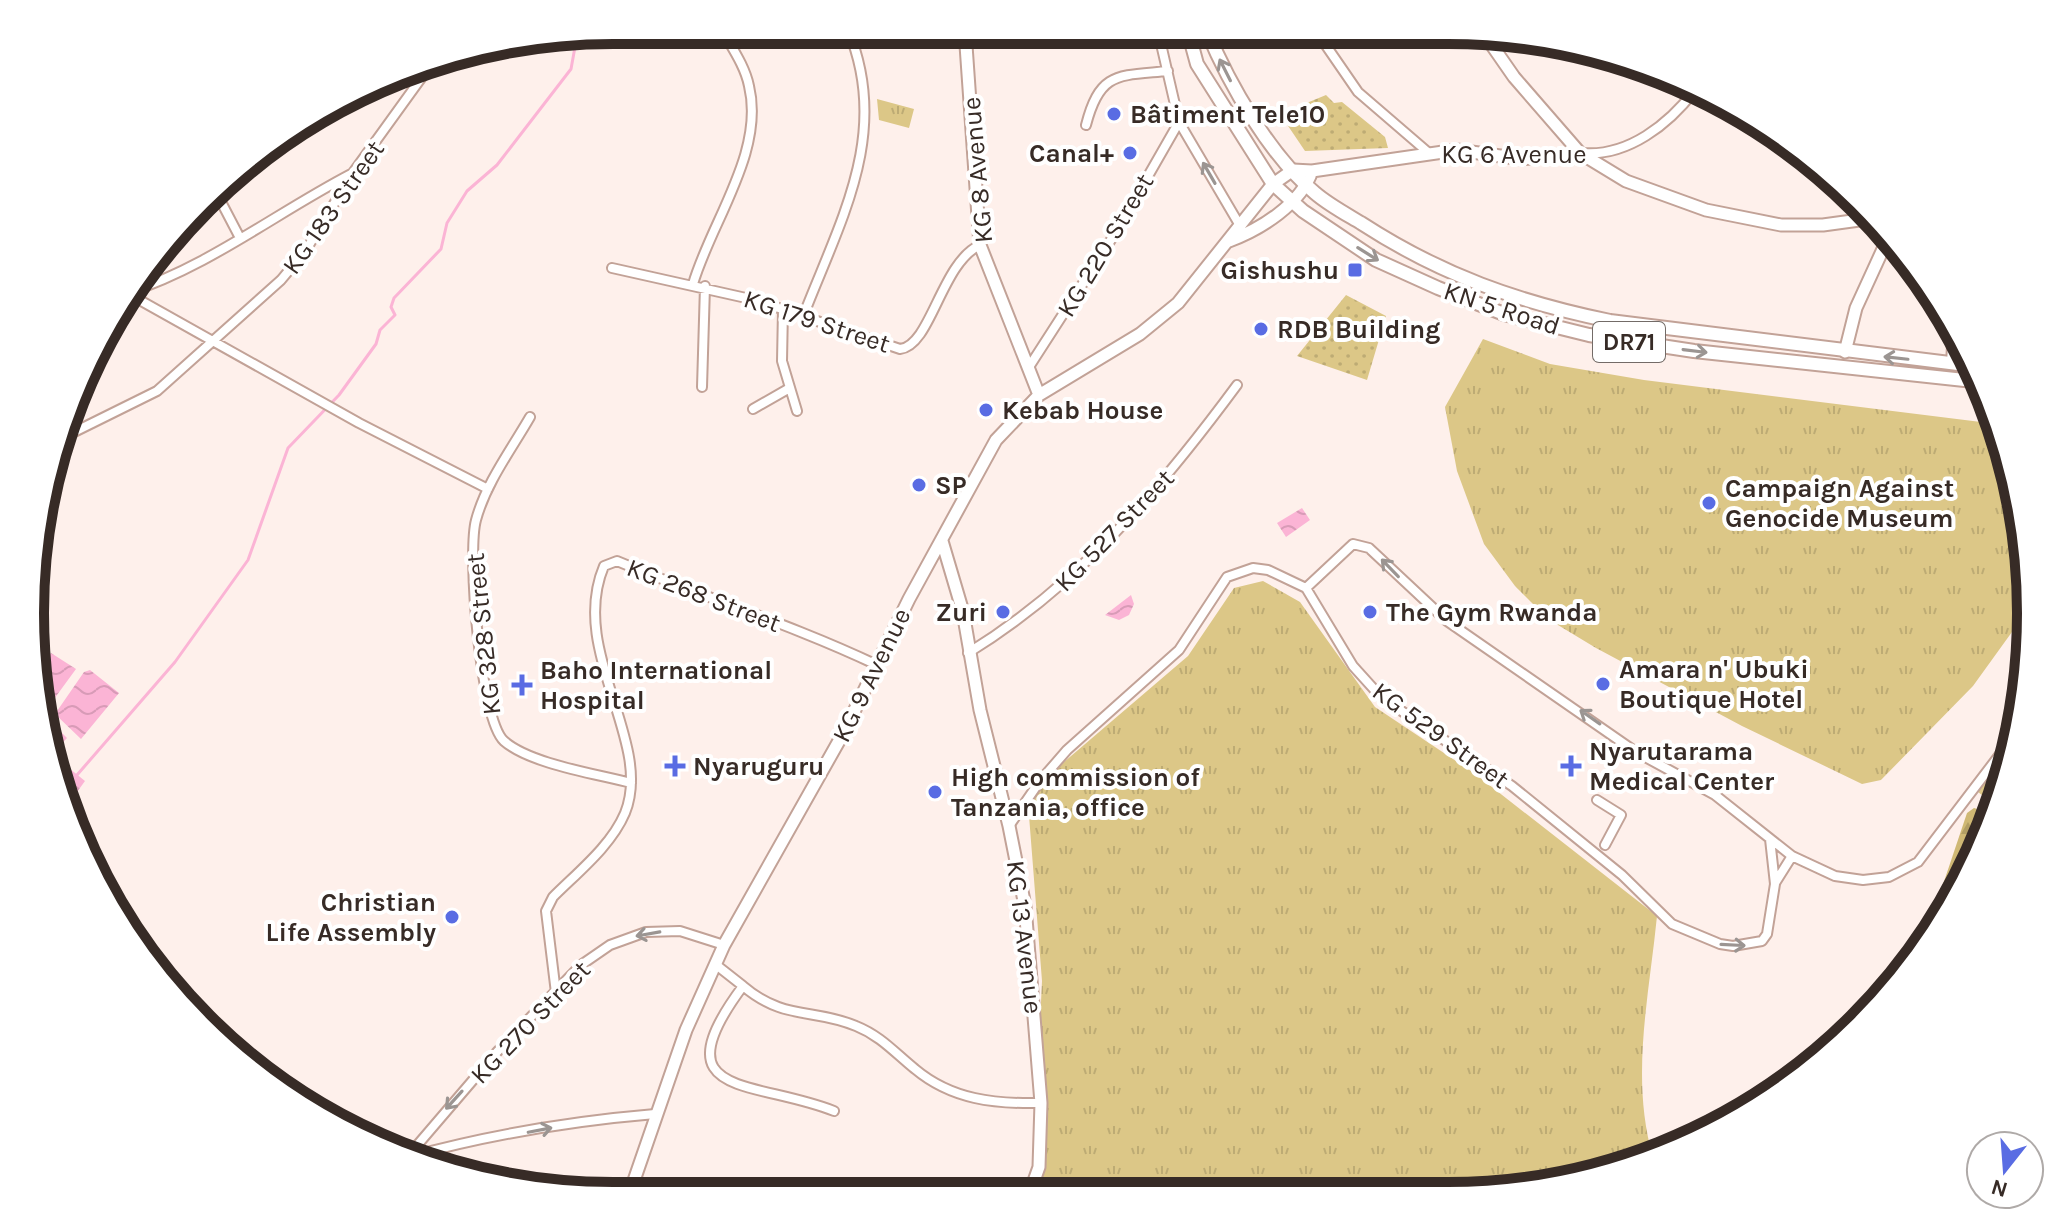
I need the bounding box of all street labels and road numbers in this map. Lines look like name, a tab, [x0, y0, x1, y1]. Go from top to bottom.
street label: KG 8 Avenue	[956, 96, 999, 244]
street label: KG 183 Street	[276, 134, 391, 280]
street label: KG 6 Avenue	[1441, 139, 1587, 170]
street label: KG 220 Street	[1050, 168, 1161, 323]
street label: KN 5 Road	[1440, 275, 1564, 342]
street label: KG 179 Street	[740, 283, 894, 360]
road number: DR71	[1593, 322, 1665, 362]
street label: KG 527 Street	[1048, 463, 1181, 598]
street label: KG 328 Street	[460, 551, 507, 716]
street label: KG 268 Street	[623, 552, 785, 639]
street label: KG 9 Avenue	[826, 603, 917, 747]
street label: KG 529 Street	[1366, 676, 1515, 795]
street label: KG 13 Avenue	[1000, 859, 1049, 1016]
street label: KG 270 Street	[464, 954, 597, 1090]

